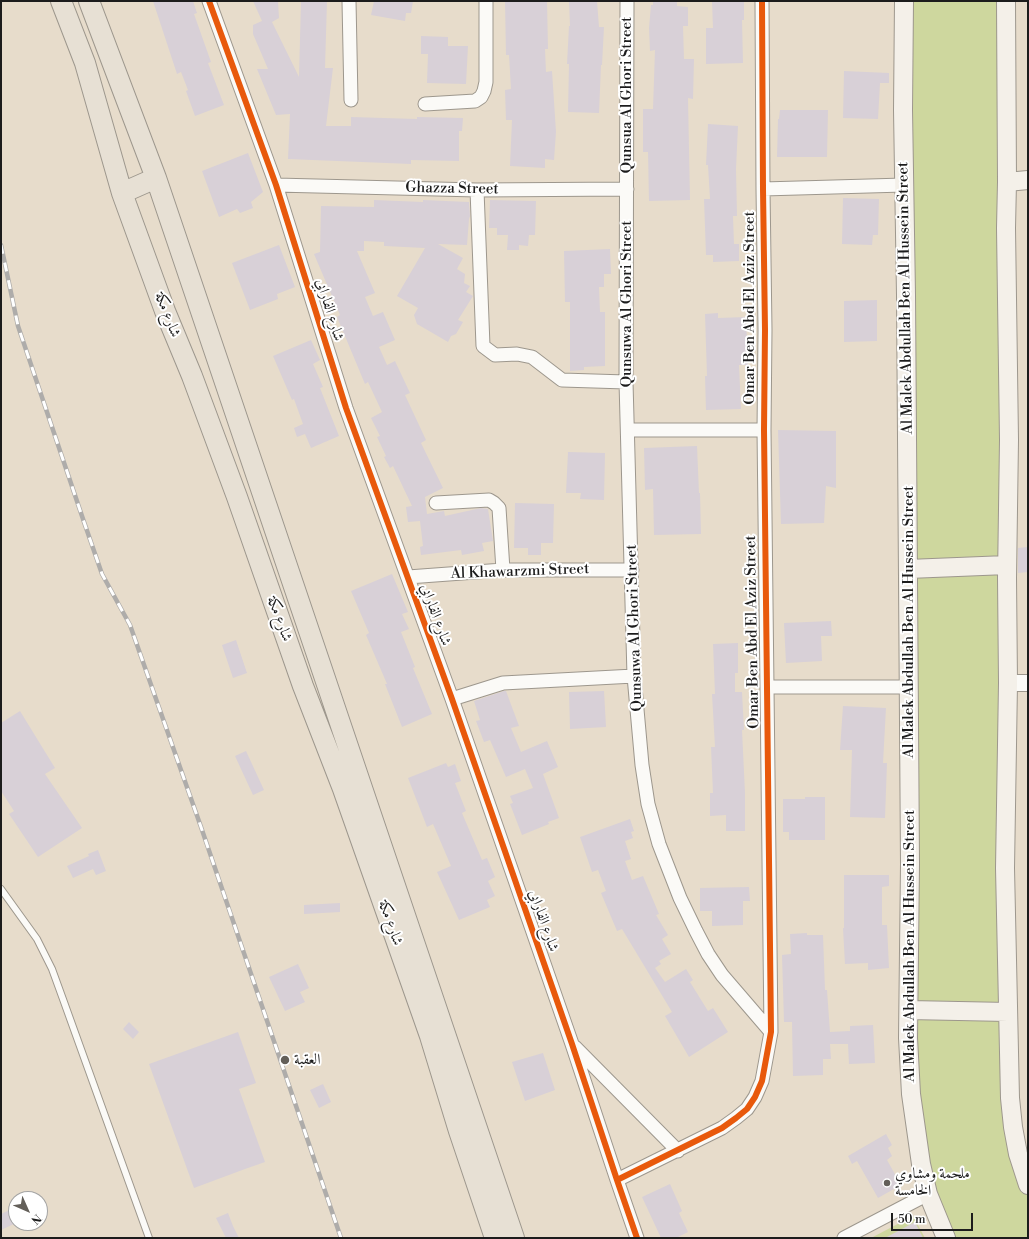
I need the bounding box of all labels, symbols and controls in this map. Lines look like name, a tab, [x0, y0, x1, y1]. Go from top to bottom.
street label: Qunsua Al Ghori Street	[618, 17, 636, 173]
street label: Al Malek Abdullah Ben Al Hussein Street	[895, 162, 917, 434]
street label: Ghazza Street	[405, 179, 499, 199]
street label: Omar Ben Abd El Aziz Street	[741, 211, 759, 405]
street label: Qunsuwa Al Ghori Street	[618, 220, 636, 388]
street label: شارع الفارابي	[311, 277, 347, 343]
street label: شارع مكة	[150, 290, 184, 340]
street label: Al Malek Abdullah Ben Al Hussein Street	[900, 486, 918, 758]
street label: Omar Ben Abd El Aziz Street	[742, 535, 764, 729]
street label: Qunsuwa Al Ghori Street	[623, 544, 647, 712]
street label: Al Khawarzmi Street	[450, 561, 590, 583]
street label: شارع الفارابي	[416, 582, 454, 648]
street label: شارع مكة	[263, 594, 295, 644]
street label: Al Malek Abdullah Ben Al Hussein Street	[901, 810, 919, 1082]
street label: شارع الفارابي	[524, 888, 562, 954]
street label: شارع مكة	[374, 898, 406, 948]
place label: العقبة	[294, 1051, 320, 1069]
marker: العقبة	[279, 1054, 291, 1066]
place label: ملحمة ومشاوي الخامسة	[895, 1165, 970, 1200]
marker: ملحمة ومشاوي الخامسة	[882, 1178, 892, 1188]
north arrow	[8, 1191, 48, 1231]
scale bar	[893, 1205, 975, 1231]
text: N	[28, 1211, 44, 1227]
text: 50 m	[898, 1212, 926, 1227]

